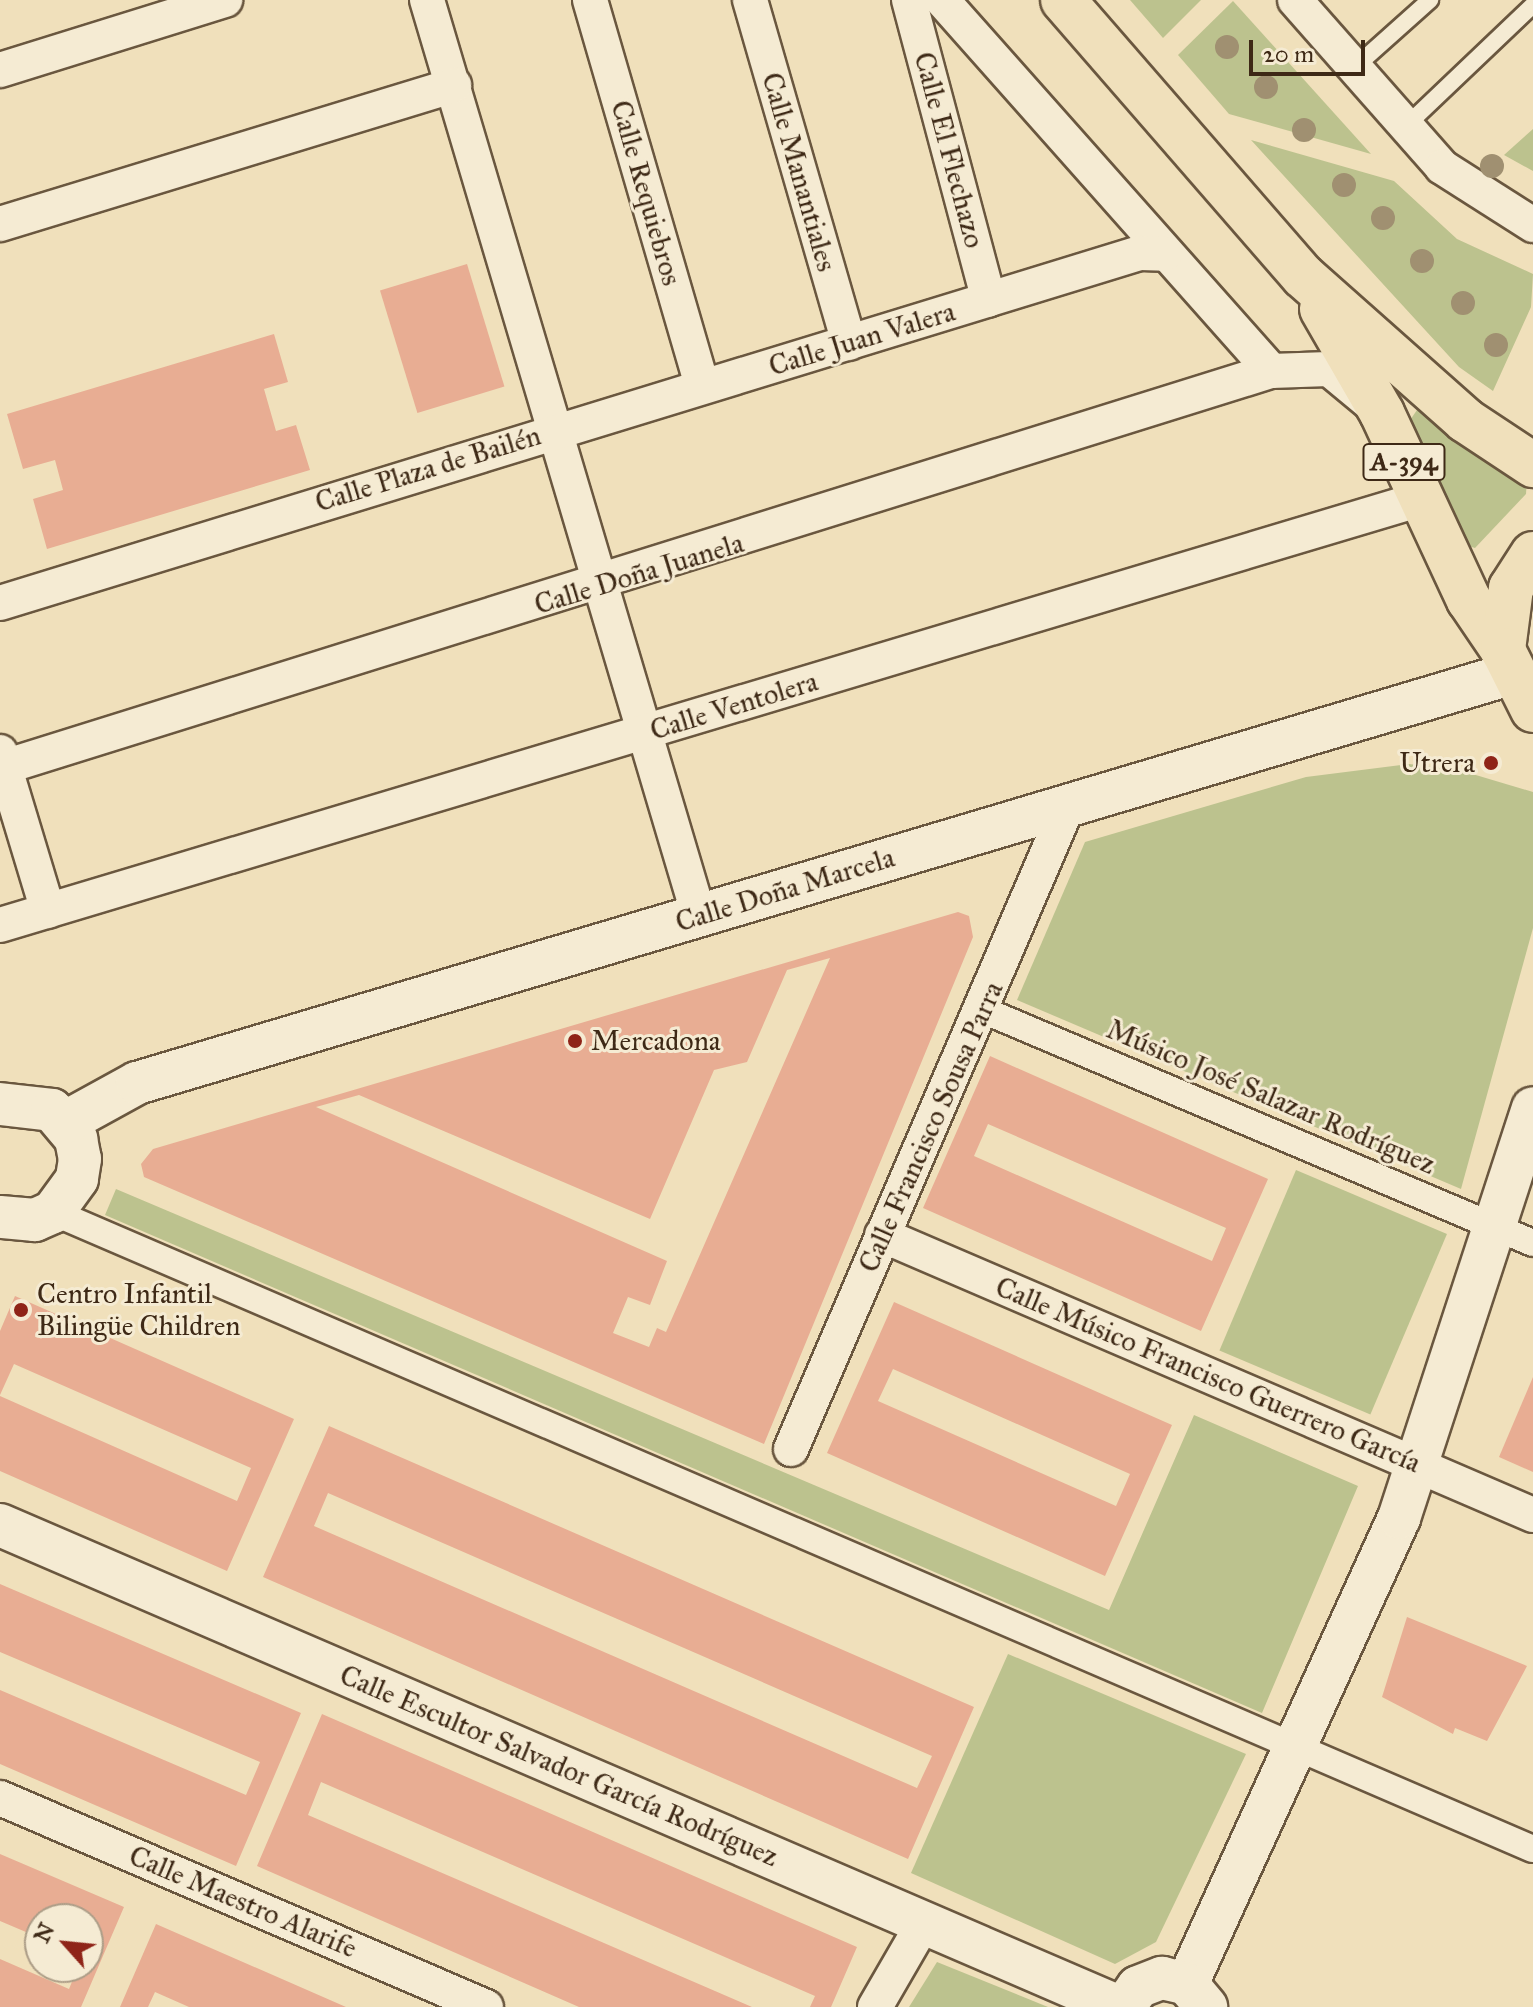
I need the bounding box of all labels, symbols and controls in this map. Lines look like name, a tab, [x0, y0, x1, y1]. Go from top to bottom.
scale bar	[1253, 24, 1369, 74]
text: 20 m	[1263, 39, 1314, 69]
street label: Calle El Flechazo	[907, 48, 991, 252]
street label: Calle Manantiales	[755, 69, 843, 275]
street label: Calle Requiebros	[604, 97, 688, 289]
street label: Calle Juan Valera	[765, 295, 959, 383]
street label: Calle Plaza de Bailén	[311, 419, 545, 519]
road number: A-394	[1362, 440, 1446, 484]
street label: Calle Doña Juanela	[530, 526, 748, 622]
street label: Calle Ventolera	[646, 665, 822, 747]
place label: Utrera	[1399, 746, 1475, 780]
marker: Utrera	[1482, 754, 1500, 772]
street label: Calle Doña Marcela	[672, 841, 898, 939]
street label: Calle Francisco Sousa Parra	[852, 977, 1010, 1277]
street label: Músico José Salazar Rodríguez	[1102, 1012, 1440, 1182]
place label: Mercadona	[591, 1024, 721, 1058]
marker: Mercadona	[566, 1032, 584, 1050]
street label: Calle Músico Francisco Guerrero García	[990, 1270, 1426, 1480]
place label: Centro Infantil Bilingüe Children	[37, 1277, 240, 1343]
marker: Centro Infantil Bilingüe Children	[12, 1301, 30, 1319]
street label: Calle Escultor Salvador García Rodríguez	[335, 1658, 783, 1874]
street label: Calle Maestro Alarife	[124, 1839, 362, 1965]
north arrow	[24, 1903, 104, 1983]
text: N	[28, 1918, 60, 1947]

